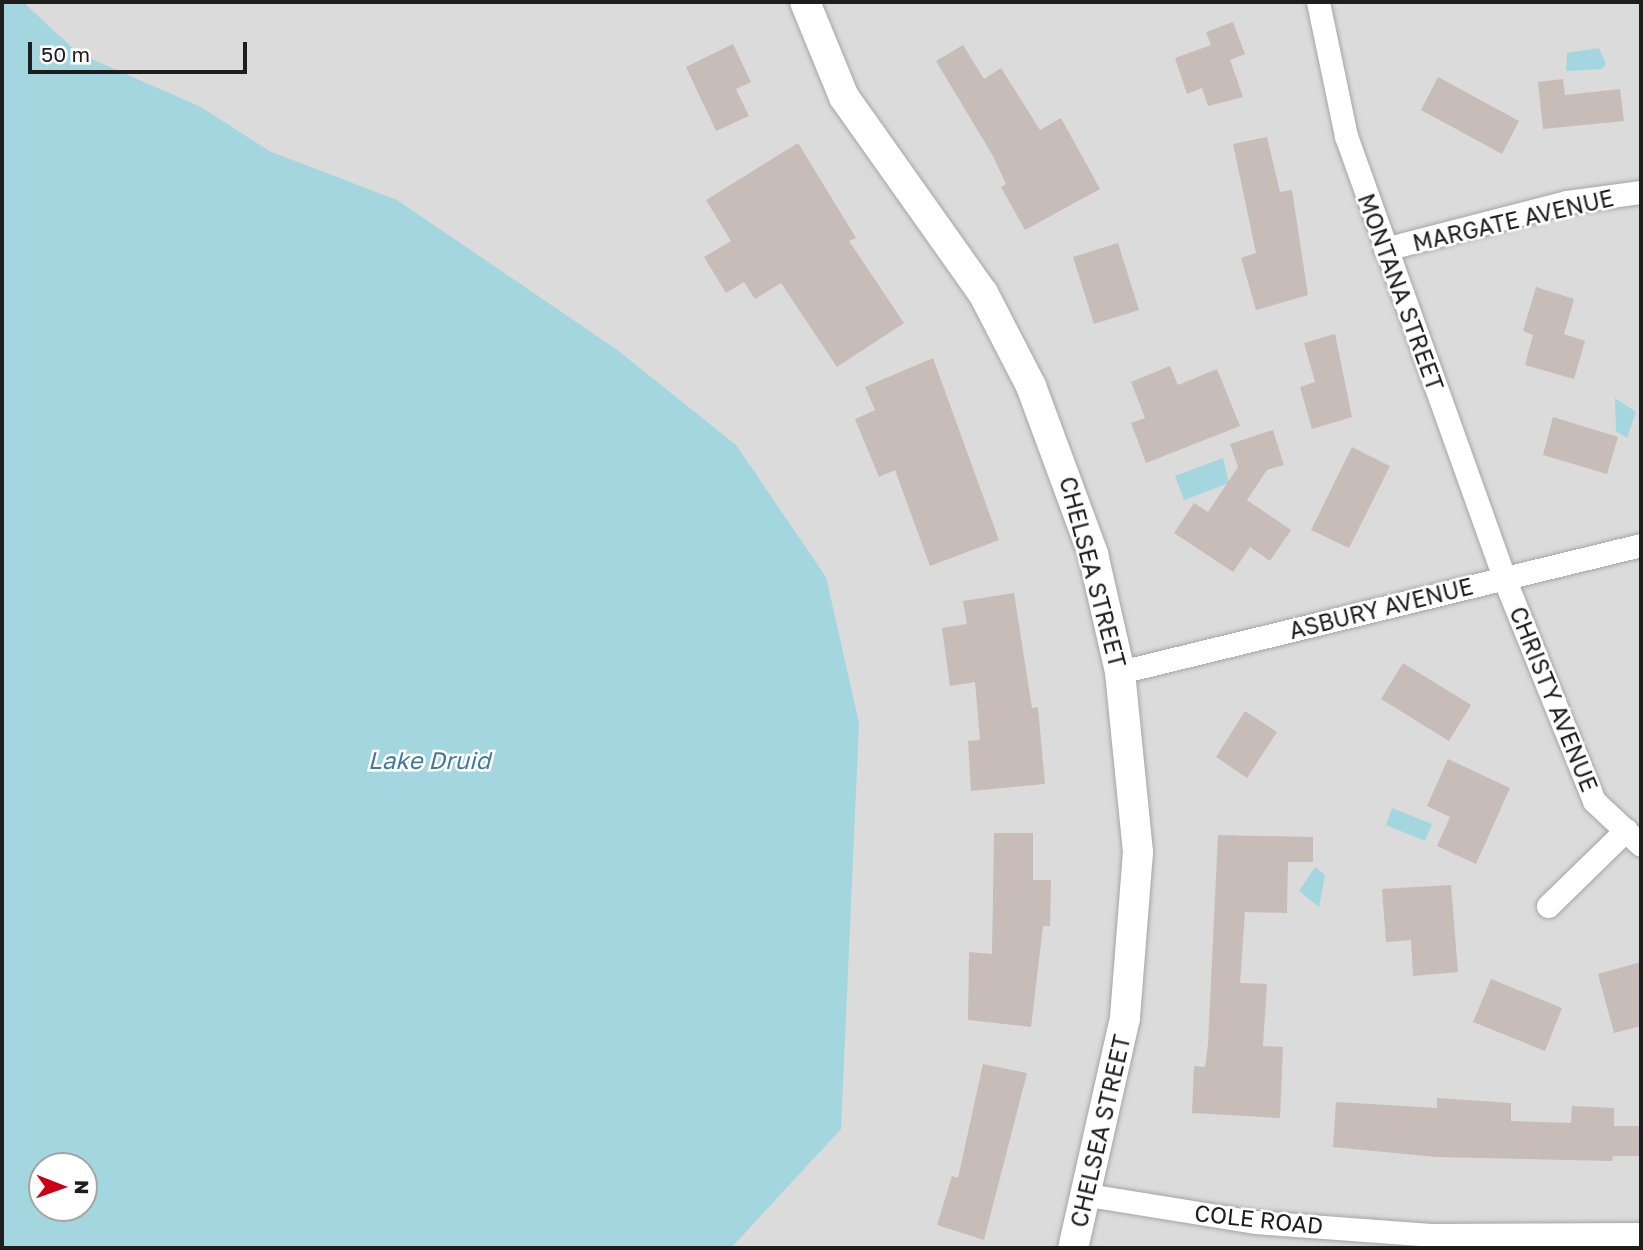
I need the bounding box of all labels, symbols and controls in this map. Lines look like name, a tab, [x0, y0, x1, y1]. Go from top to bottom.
scale bar	[32, 28, 250, 72]
text: 50 m	[41, 41, 90, 67]
street label: MARGATE AVENUE	[1410, 183, 1616, 257]
street label: MONTANA STREET	[1353, 190, 1449, 394]
street label: CHELSEA STREET	[1054, 473, 1132, 671]
street label: ASBURY AVENUE	[1286, 572, 1476, 644]
street label: CHRISTY AVENUE	[1504, 603, 1604, 795]
water label: Lake Druid	[368, 746, 490, 774]
street label: CHELSEA STREET	[1064, 1032, 1136, 1230]
north arrow	[28, 1152, 98, 1222]
text: N	[71, 1180, 94, 1195]
street label: COLE ROAD	[1193, 1199, 1325, 1239]

